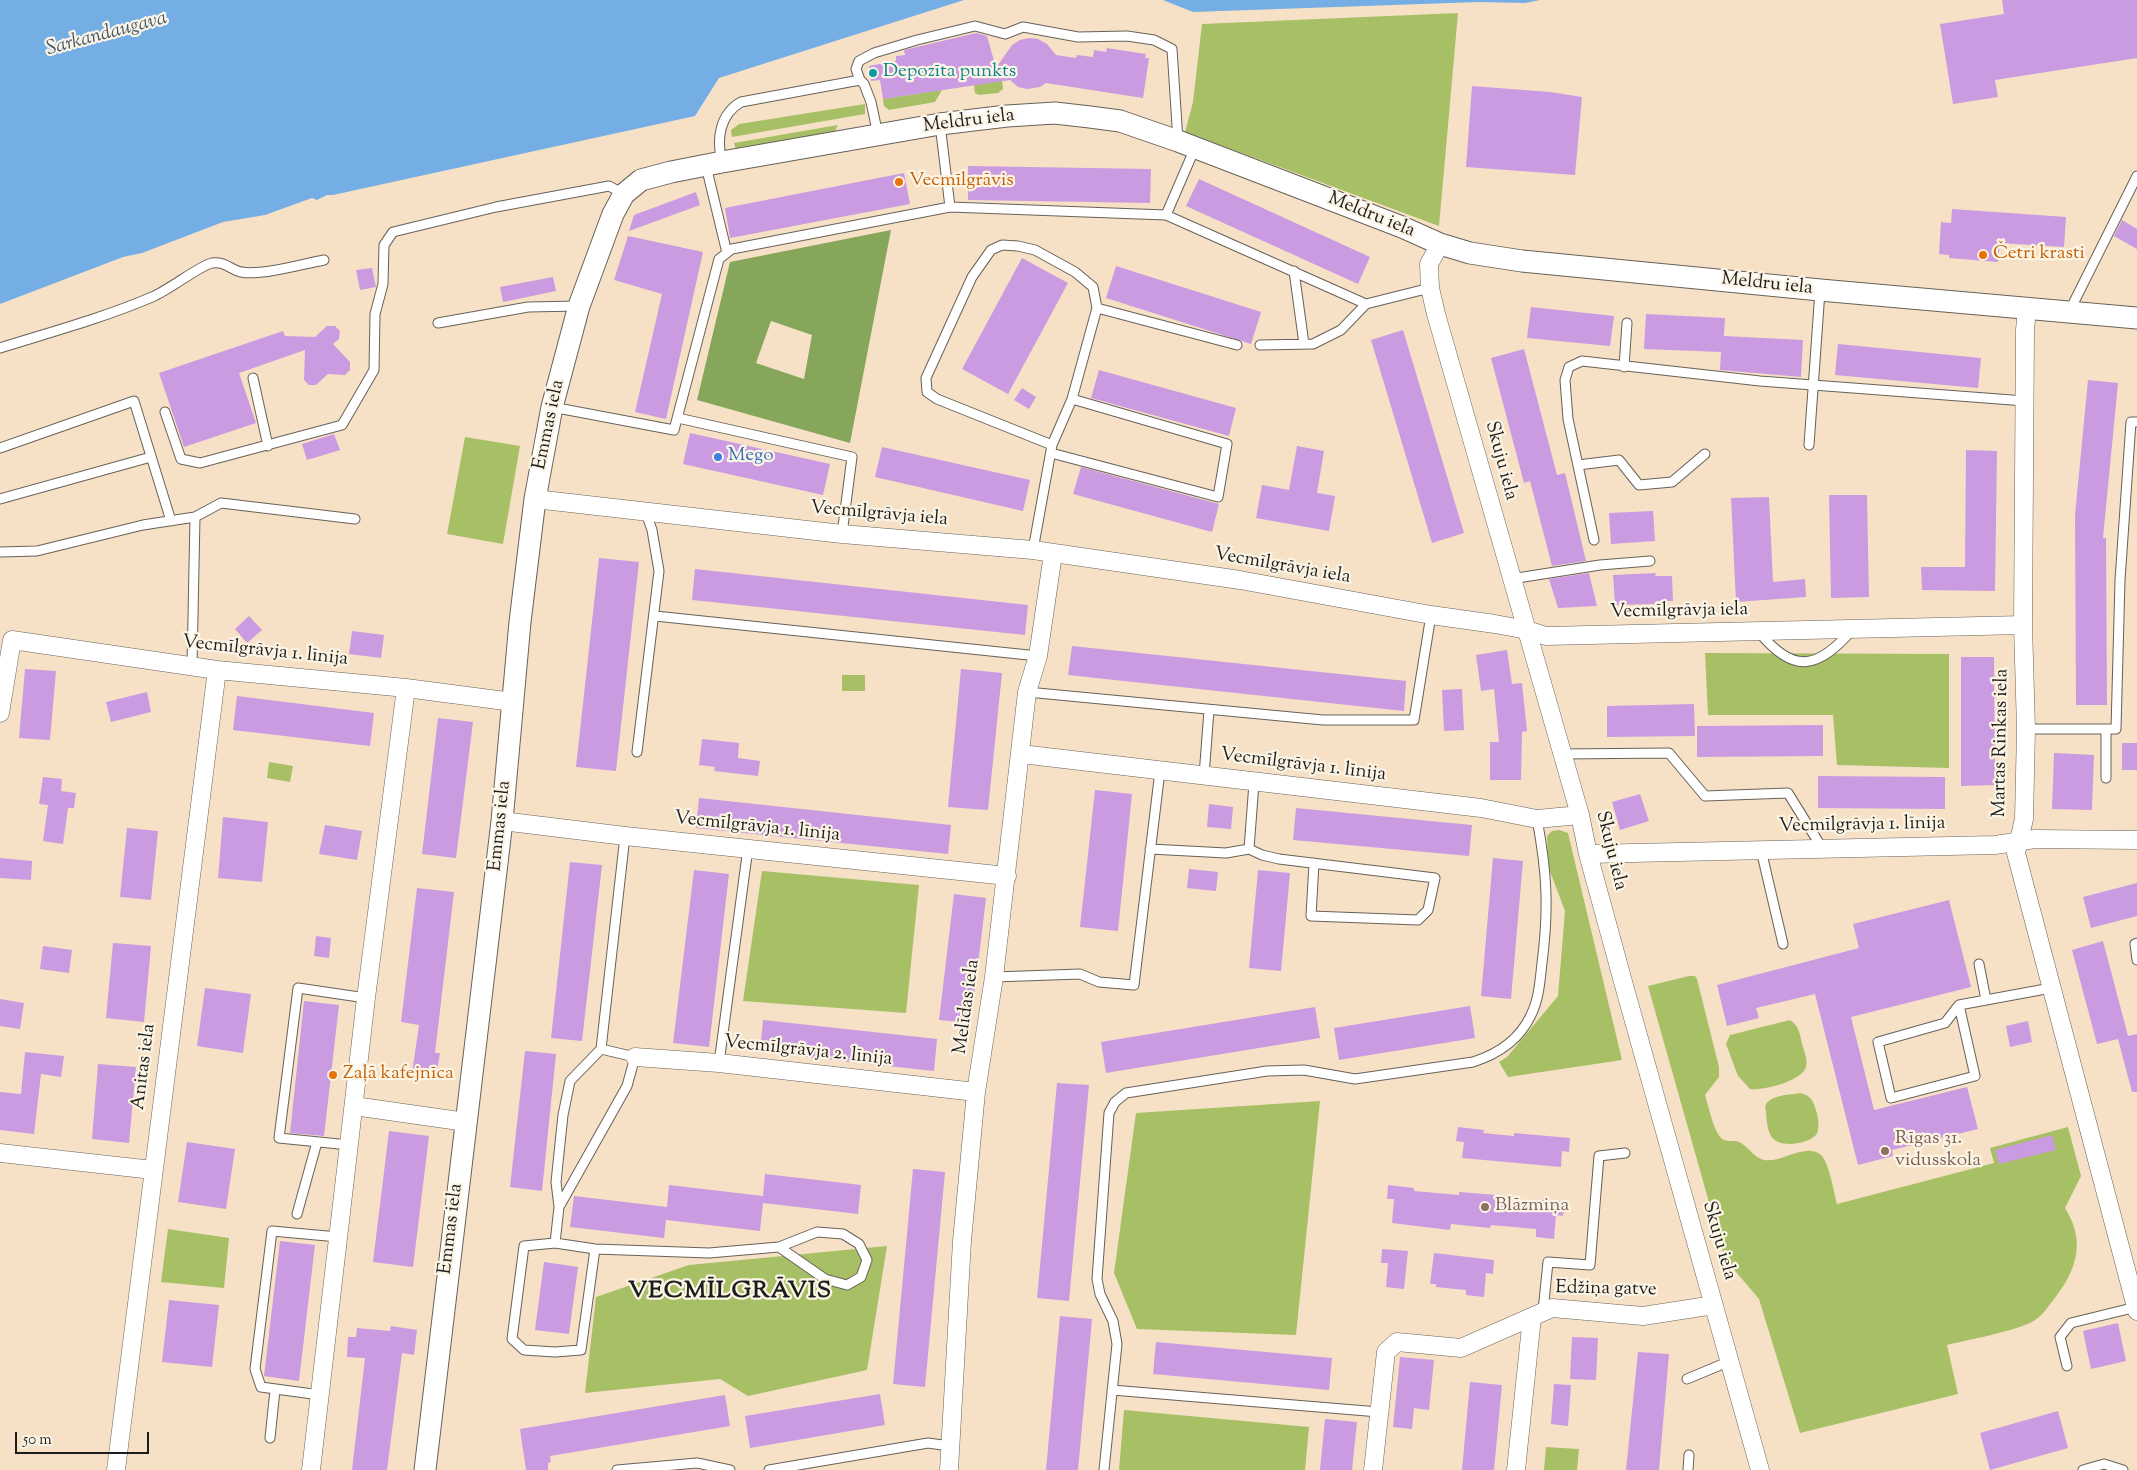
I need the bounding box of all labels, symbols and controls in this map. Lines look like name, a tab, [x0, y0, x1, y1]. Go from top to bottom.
water label: Sarkandaugava	[44, 7, 170, 63]
place label: Depozīta punkts	[883, 62, 1016, 84]
marker: Depozīta punkts	[867, 67, 879, 79]
street label: Meldru iela	[922, 105, 1016, 139]
place label: Vecmīlgrāvis	[909, 171, 1014, 193]
marker: Vecmīlgrāvis	[893, 176, 905, 188]
street label: Meldru iela	[1324, 188, 1418, 244]
place label: Četri krasti	[1993, 244, 2085, 266]
marker: Četri krasti	[1977, 249, 1989, 261]
street label: Meldru iela	[1720, 269, 1814, 301]
street label: Emmas iela	[529, 378, 571, 472]
street label: Skuju iela	[1479, 419, 1521, 503]
place label: Mego	[728, 446, 774, 468]
marker: Mego	[712, 451, 724, 463]
street label: Vecmīlgrāvja iela	[809, 498, 949, 532]
street label: Vecmīlgrāvja iela	[1212, 544, 1352, 590]
street label: Vecmīlgrāvja iela	[1610, 599, 1748, 625]
street label: Vecmīlgrāvja 1. līnija	[181, 632, 349, 672]
street label: Martas Rinkas iela	[1989, 668, 2015, 818]
street label: Vecmīlgrāvja 1. līnija	[1219, 745, 1387, 787]
street label: Emmas iela	[485, 779, 517, 873]
street label: Vecmīlgrāvja 1. līnija	[673, 808, 841, 848]
street label: Skuju iela	[1589, 809, 1631, 893]
street label: Vecmīlgrāvja 1. līnija	[1778, 813, 1946, 839]
street label: Melīdas iela	[950, 958, 986, 1056]
street label: Anitas iela	[128, 1023, 162, 1111]
street label: Vecmīlgrāvja 2. līnija	[723, 1032, 893, 1072]
place label: Zaļā kafejnīca	[343, 1064, 454, 1086]
marker: Zaļā kafejnīca	[327, 1069, 339, 1081]
place label: Rīgas 31. vidusskola	[1895, 1129, 1981, 1173]
marker: Rīgas 31. vidusskola	[1879, 1145, 1891, 1157]
street label: Emmas iela	[435, 1182, 469, 1276]
place label: Blāzmiņa	[1495, 1196, 1569, 1218]
street label: Skuju iela	[1696, 1199, 1740, 1283]
marker: Blāzmiņa	[1479, 1201, 1491, 1213]
street label: Edžiņa gatve	[1555, 1278, 1657, 1302]
district label: VECMĪLGRĀVIS	[626, 1279, 834, 1307]
scale bar	[18, 1422, 151, 1454]
text: 50 m	[23, 1430, 52, 1451]

